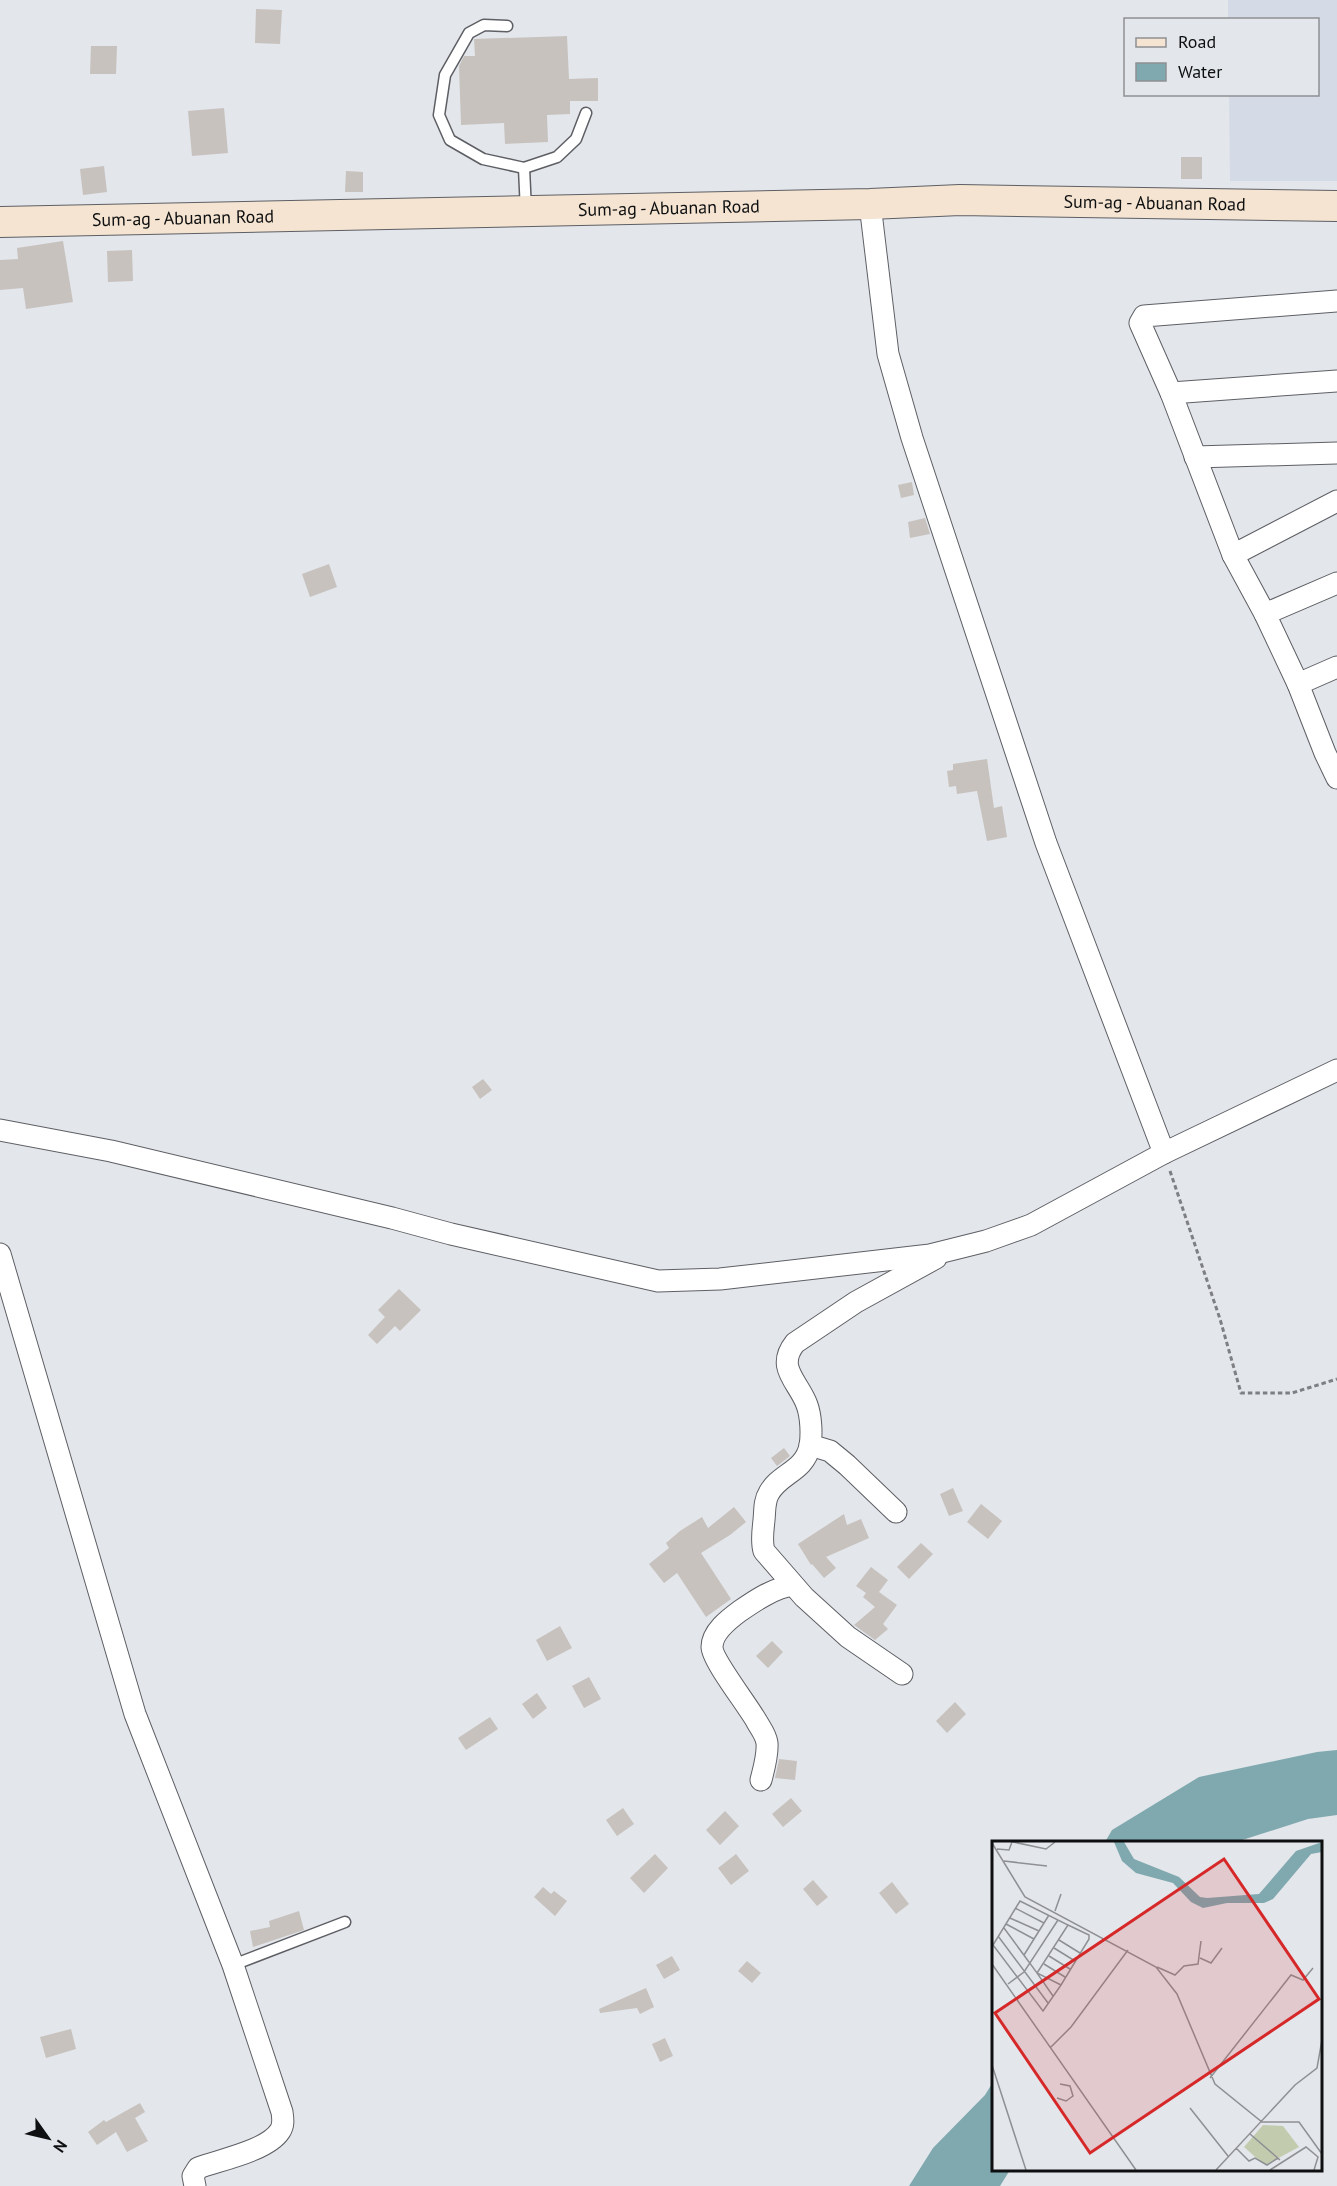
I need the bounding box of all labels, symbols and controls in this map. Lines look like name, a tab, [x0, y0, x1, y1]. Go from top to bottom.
legend	[1124, 18, 1319, 96]
text: Road	[1178, 30, 1216, 53]
text: Water	[1178, 60, 1222, 83]
street label: Sum-ag - Abuanan Road	[1063, 190, 1246, 216]
street label: Sum-ag - Abuanan Road	[578, 194, 760, 221]
street label: Sum-ag - Abuanan Road	[92, 204, 274, 231]
inset map	[992, 1841, 1322, 2171]
north arrow	[18, 2108, 78, 2168]
text: N	[49, 2136, 72, 2156]

